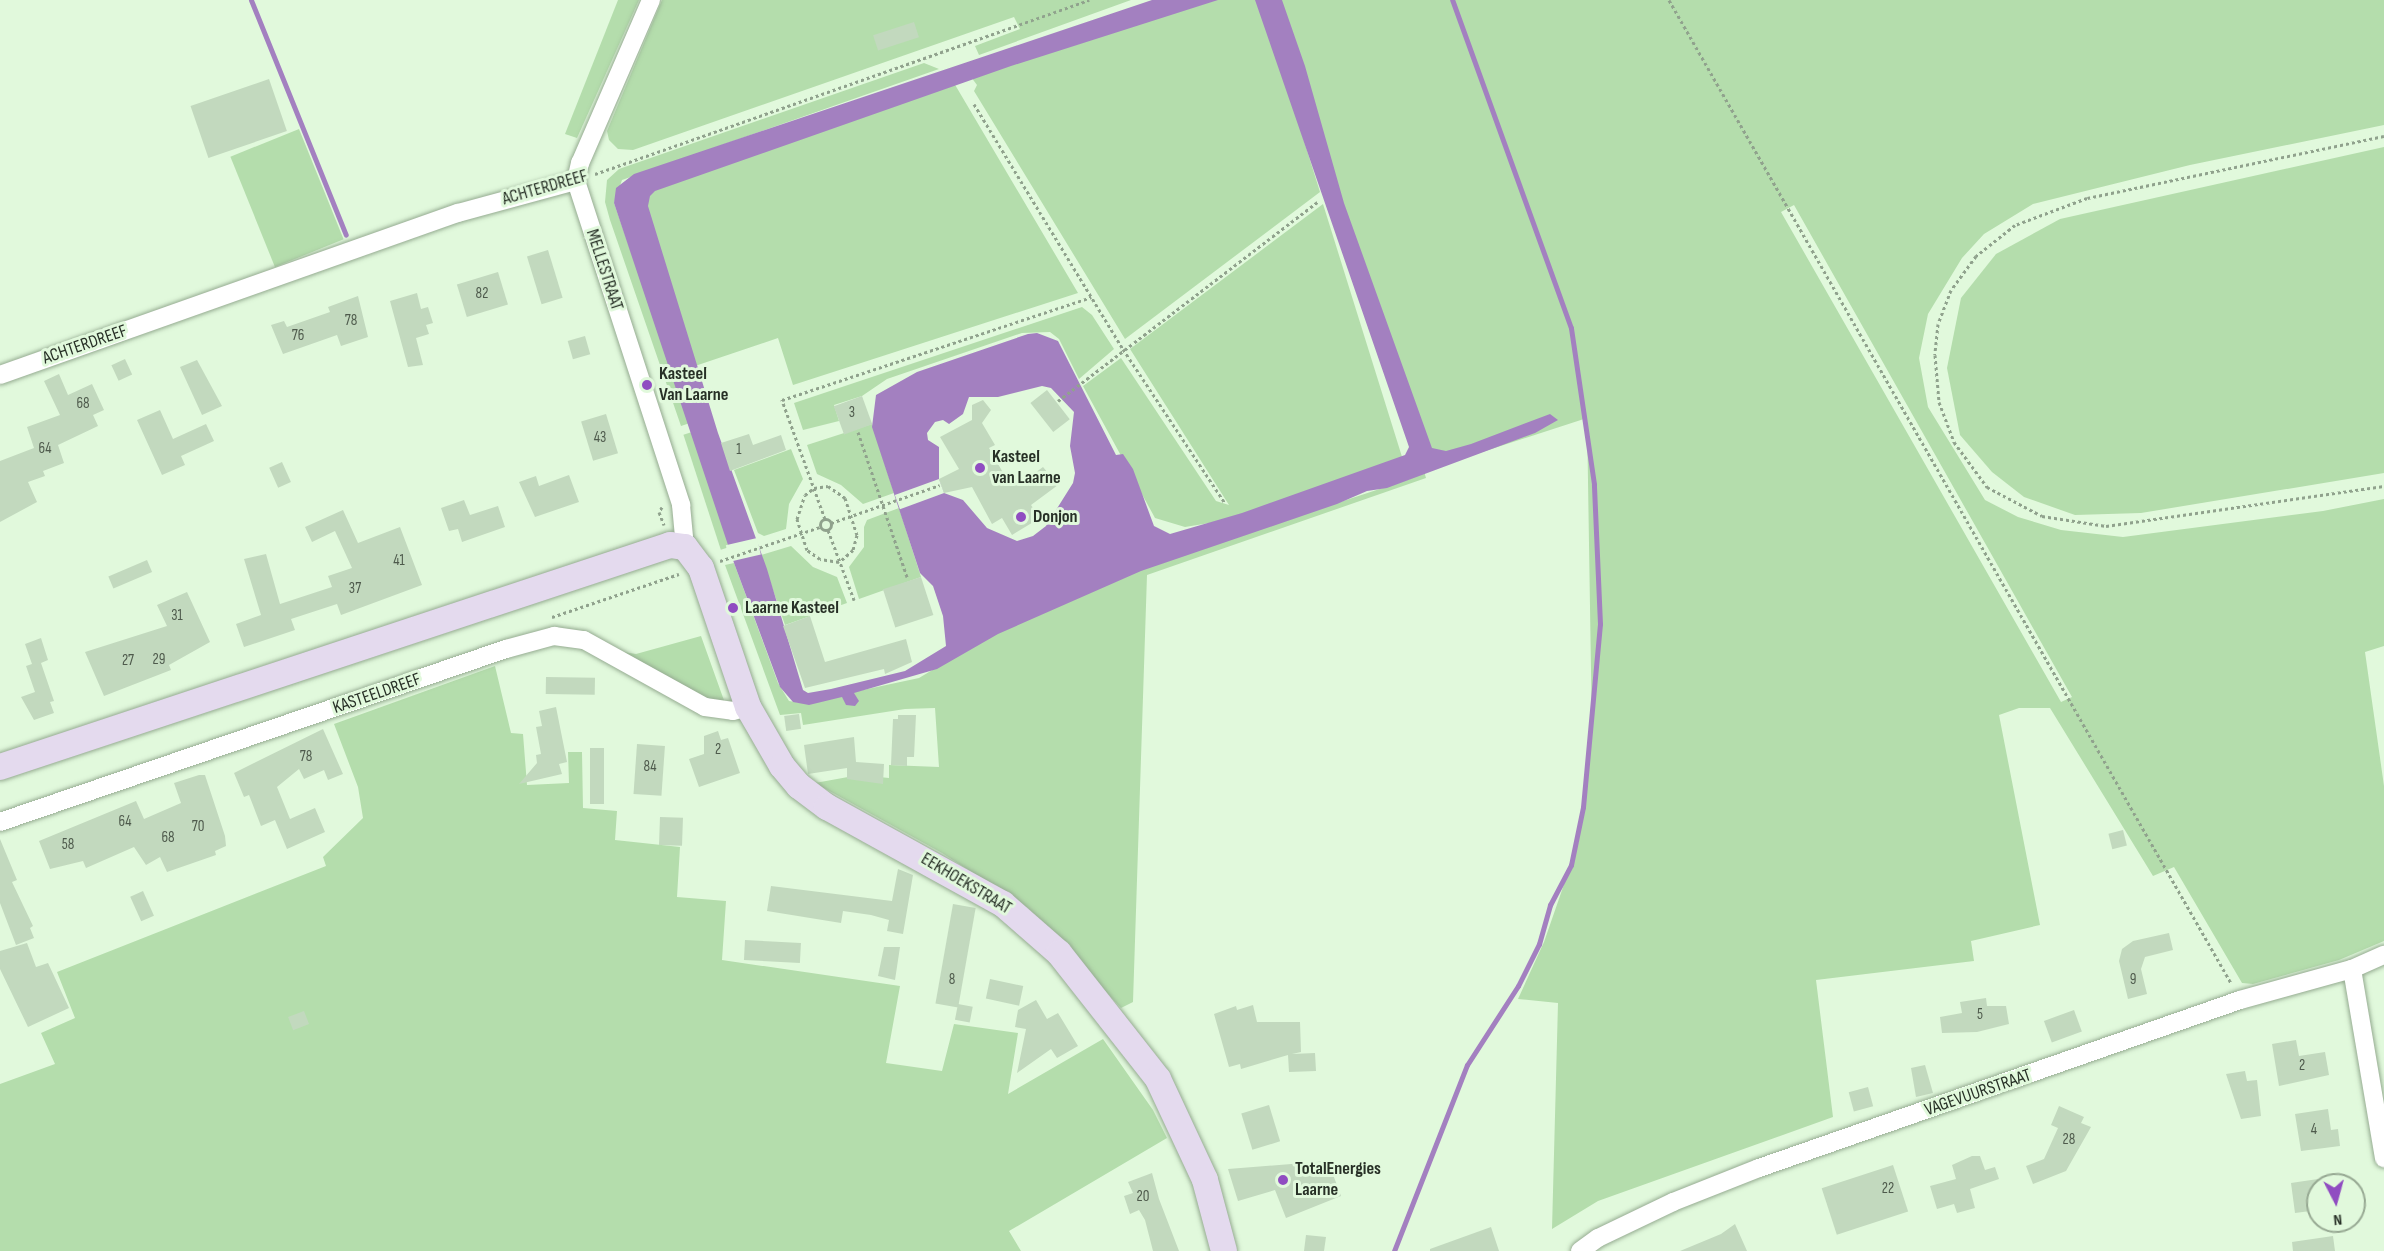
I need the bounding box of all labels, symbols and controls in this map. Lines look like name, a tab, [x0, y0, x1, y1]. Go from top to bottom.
street label: ACHTERDREEF	[500, 166, 590, 210]
street label: MELLESTRAAT	[581, 227, 627, 313]
house number: 82	[476, 285, 488, 303]
house number: 78	[345, 312, 357, 330]
street label: ACHTERDREEF	[40, 321, 130, 369]
house number: 76	[292, 327, 304, 345]
place label: Kasteel Van Laarne	[659, 364, 729, 406]
marker: Kasteel Van Laarne	[640, 378, 654, 392]
house number: 68	[76, 395, 90, 413]
house number: 3	[849, 404, 855, 422]
house number: 43	[594, 429, 606, 447]
house number: 64	[38, 440, 52, 458]
house number: 1	[736, 441, 742, 459]
place label: Kasteel van Laarne	[992, 447, 1061, 490]
marker: Kasteel van Laarne	[973, 461, 987, 475]
place label: Donjon	[1033, 506, 1078, 528]
marker: Donjon	[1014, 510, 1028, 524]
house number: 41	[393, 552, 405, 570]
house number: 37	[349, 580, 361, 598]
place label: Laarne Kasteel	[745, 597, 839, 619]
marker: Laarne Kasteel	[726, 601, 740, 615]
house number: 31	[171, 607, 183, 625]
house number: 29	[153, 651, 165, 669]
house number: 27	[122, 652, 134, 670]
street label: KASTEELDREEF	[330, 669, 424, 719]
house number: 2	[715, 741, 721, 759]
house number: 78	[300, 748, 312, 766]
house number: 84	[643, 758, 657, 776]
house number: 64	[118, 813, 132, 831]
house number: 70	[192, 818, 204, 836]
house number: 68	[161, 829, 175, 847]
house number: 58	[62, 836, 74, 854]
street label: EEKHOEKSTRAAT	[917, 849, 1015, 919]
house number: 8	[949, 971, 955, 989]
house number: 9	[2130, 971, 2136, 989]
house number: 5	[1977, 1006, 1983, 1024]
house number: 2	[2299, 1057, 2305, 1075]
street label: VAGEVUURSTRAAT	[1922, 1065, 2034, 1121]
house number: 4	[2311, 1121, 2317, 1139]
house number: 28	[2063, 1131, 2075, 1149]
place label: TotalEnergies Laarne	[1295, 1159, 1381, 1202]
marker: TotalEnergies Laarne	[1276, 1173, 1290, 1187]
north arrow	[2306, 1173, 2366, 1233]
house number: 22	[1882, 1180, 1894, 1198]
house number: 20	[1137, 1188, 1149, 1206]
text: N	[2332, 1210, 2343, 1229]

